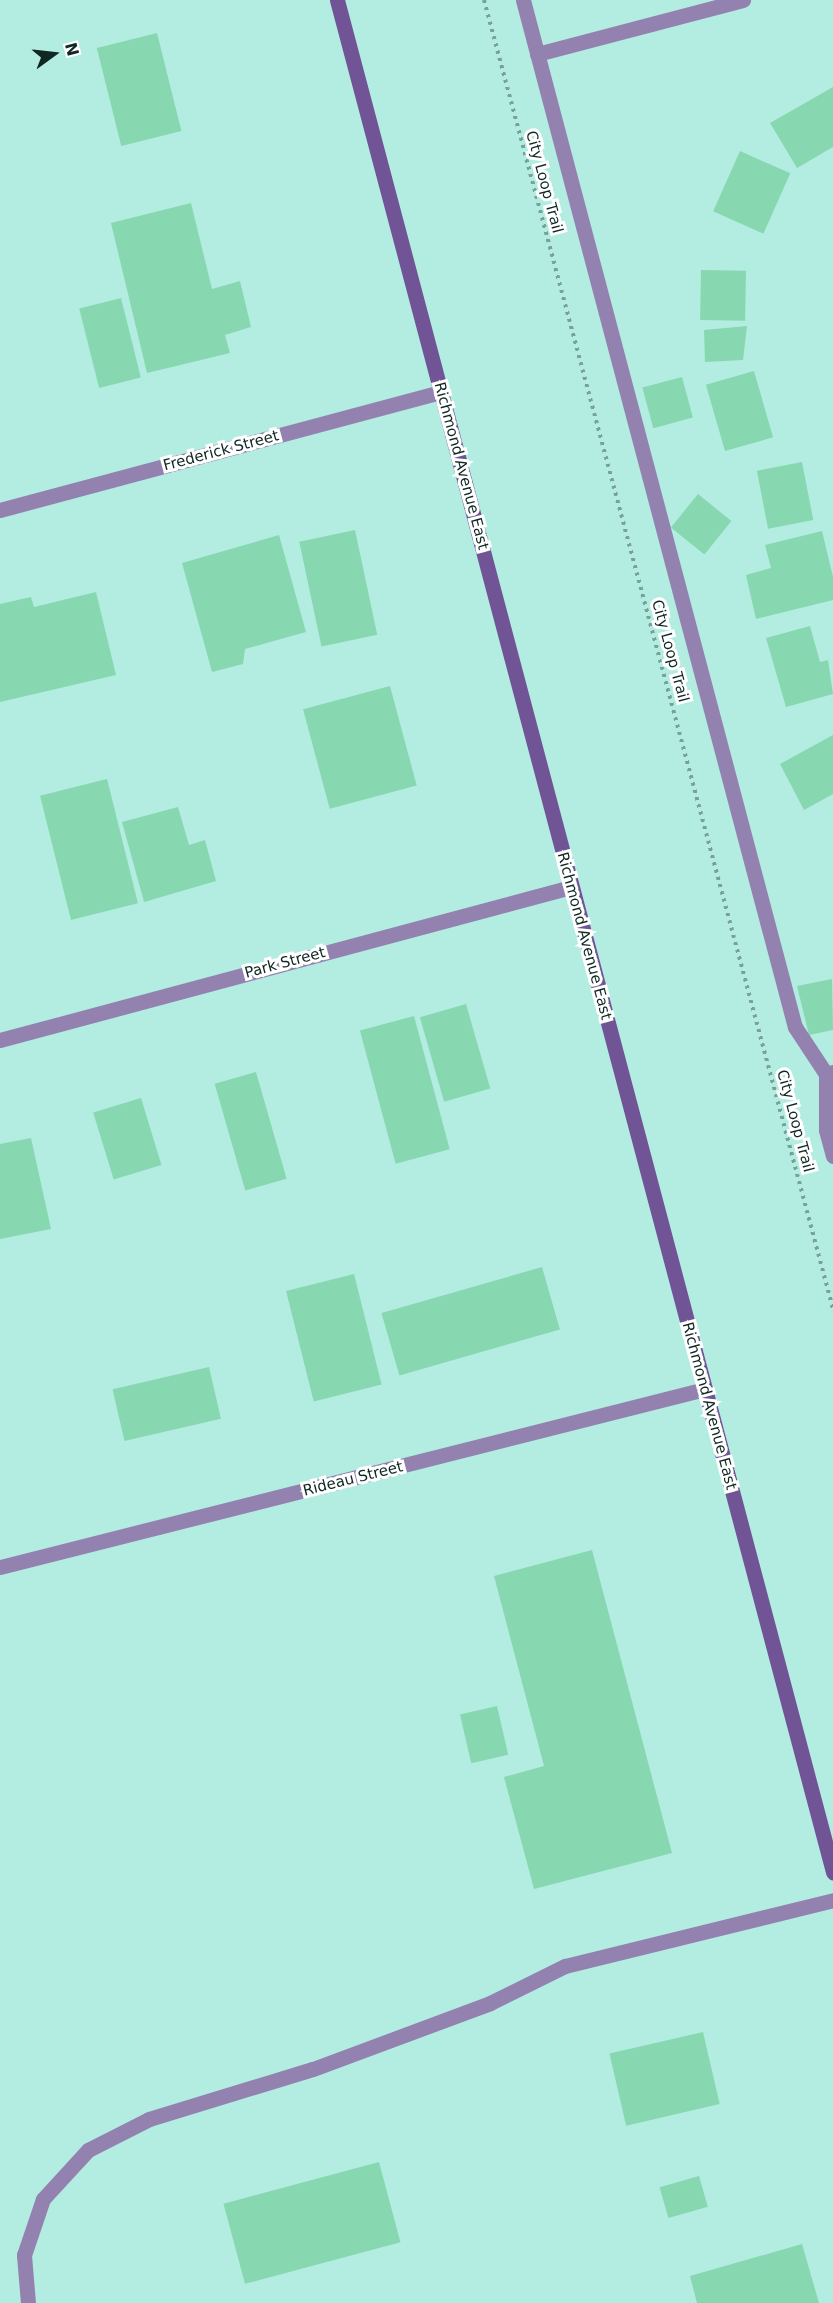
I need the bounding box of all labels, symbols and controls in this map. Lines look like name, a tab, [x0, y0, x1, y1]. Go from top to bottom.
north arrow	[24, 24, 84, 84]
text: N	[61, 40, 83, 58]
street label: City Loop Trail	[522, 129, 566, 235]
street label: Richmond Avenue East	[430, 380, 492, 552]
street label: Frederick Street	[161, 427, 281, 475]
street label: City Loop Trail	[648, 598, 692, 704]
street label: Richmond Avenue East	[553, 850, 615, 1022]
street label: Park Street	[243, 944, 327, 982]
street label: City Loop Trail	[773, 1068, 817, 1174]
street label: Richmond Avenue East	[678, 1320, 740, 1492]
street label: Rideau Street	[301, 1458, 405, 1500]

